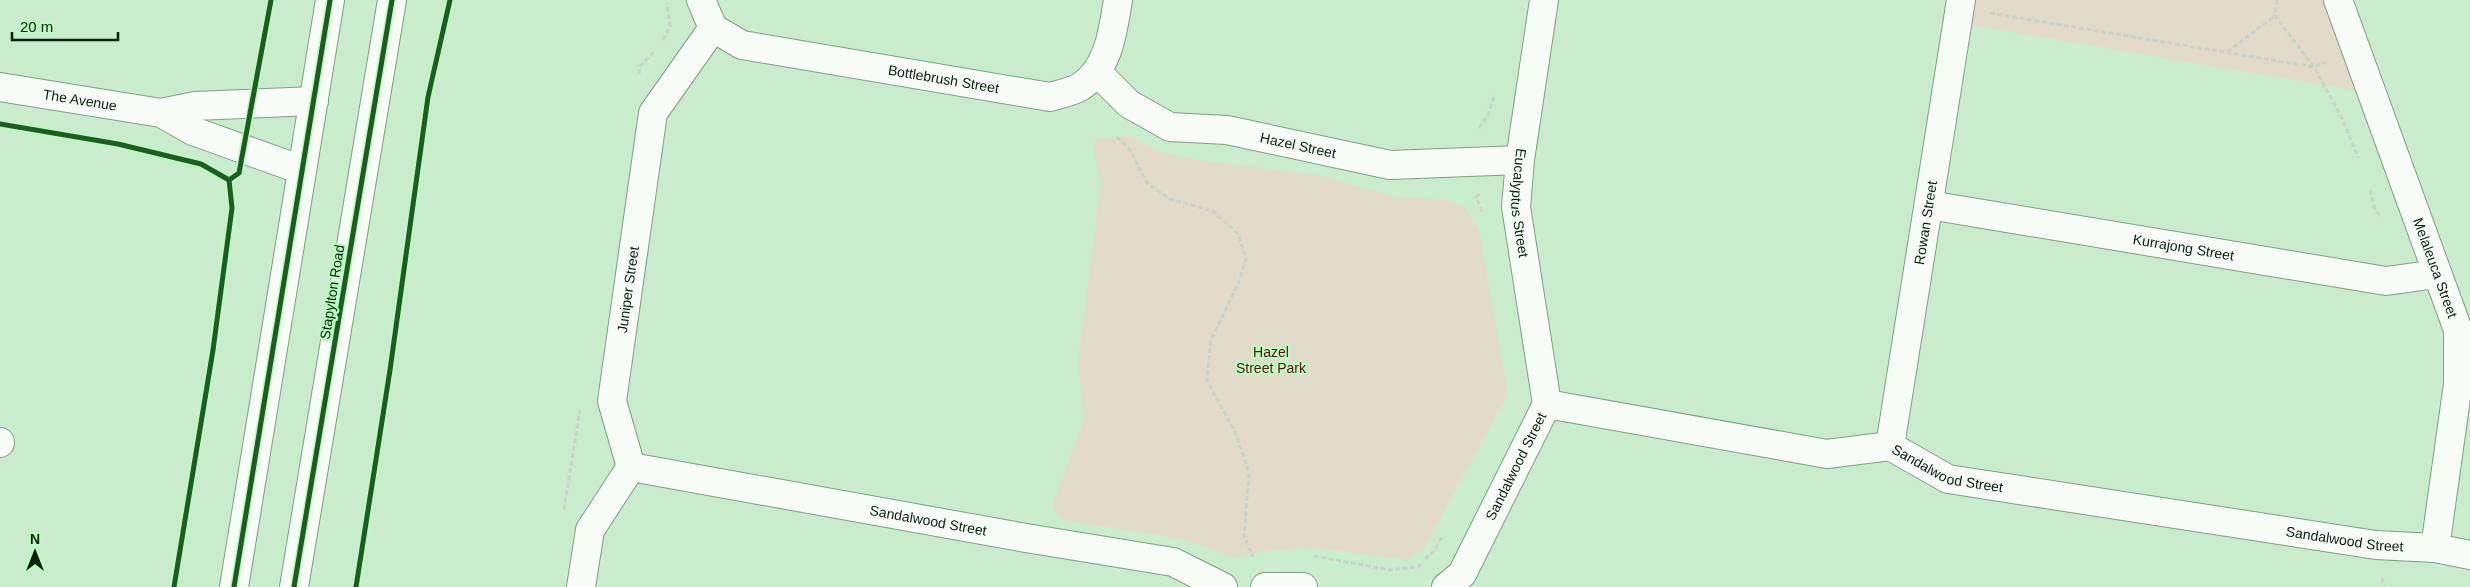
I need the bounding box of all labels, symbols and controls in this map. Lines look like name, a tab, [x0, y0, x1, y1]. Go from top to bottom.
scale bar	[12, 10, 119, 42]
text: 20 m	[20, 18, 53, 35]
street label: Bottlebrush Street	[887, 62, 1000, 96]
street label: The Avenue	[42, 86, 118, 114]
street label: Hazel Street	[1259, 129, 1338, 161]
street label: Eucalyptus Street	[1508, 147, 1532, 259]
street label: Rowan Street	[1911, 180, 1940, 266]
street label: Melaleuca Street	[2410, 216, 2461, 320]
street label: Kurrajong Street	[2132, 231, 2235, 264]
street label: Stapylton Road	[317, 243, 347, 341]
street label: Juniper Street	[614, 245, 642, 334]
park label: Hazel Street Park	[1236, 344, 1307, 376]
street label: Sandalwood Street	[1482, 410, 1550, 523]
street label: Sandalwood Street	[1889, 441, 2004, 495]
street label: Sandalwood Street	[869, 502, 988, 539]
street label: Sandalwood Street	[2285, 523, 2404, 554]
north arrow	[10, 527, 60, 577]
text: N	[30, 531, 40, 547]

